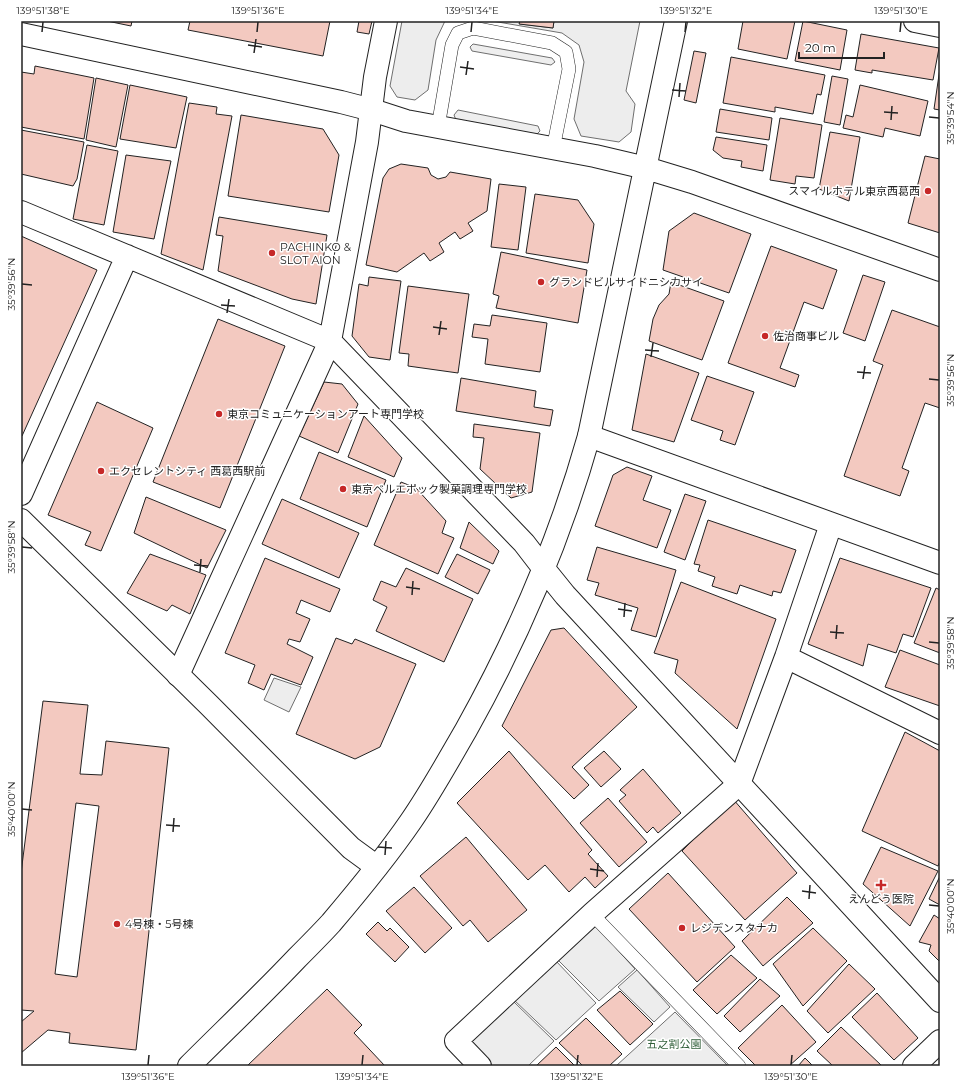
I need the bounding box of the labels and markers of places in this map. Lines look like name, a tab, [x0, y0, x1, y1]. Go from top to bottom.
place label: スマイルホテル東京西葛西	[788, 184, 920, 198]
marker: スマイルホテル東京西葛西	[923, 186, 933, 196]
place label: PACHINKO & SLOT AION	[280, 240, 352, 267]
marker: PACHINKO & SLOT AION	[267, 248, 277, 258]
place label: グランドビルサイドニシカサイ	[549, 275, 703, 289]
marker: グランドビルサイドニシカサイ	[536, 277, 546, 287]
place label: 佐治商事ビル	[773, 329, 839, 343]
marker: 佐治商事ビル	[760, 331, 770, 341]
place label: 東京コミュニケーションアート専門学校	[227, 407, 424, 421]
marker: 東京コミュニケーションアート専門学校	[214, 409, 224, 419]
place label: エクセレントシティ 西葛西駅前	[109, 464, 265, 478]
marker: エクセレントシティ 西葛西駅前	[96, 466, 106, 476]
place label: 東京ベルエポック製菓調理専門学校	[351, 482, 527, 496]
marker: 東京ベルエポック製菓調理専門学校	[338, 484, 348, 494]
marker: えんどう医院	[875, 879, 887, 891]
place label: えんどう医院	[848, 892, 914, 906]
place label: 4号棟・5号棟	[125, 917, 194, 931]
marker: 4号棟・5号棟	[112, 919, 122, 929]
place label: レジデンスタナカ	[690, 921, 778, 935]
marker: レジデンスタナカ	[677, 923, 687, 933]

